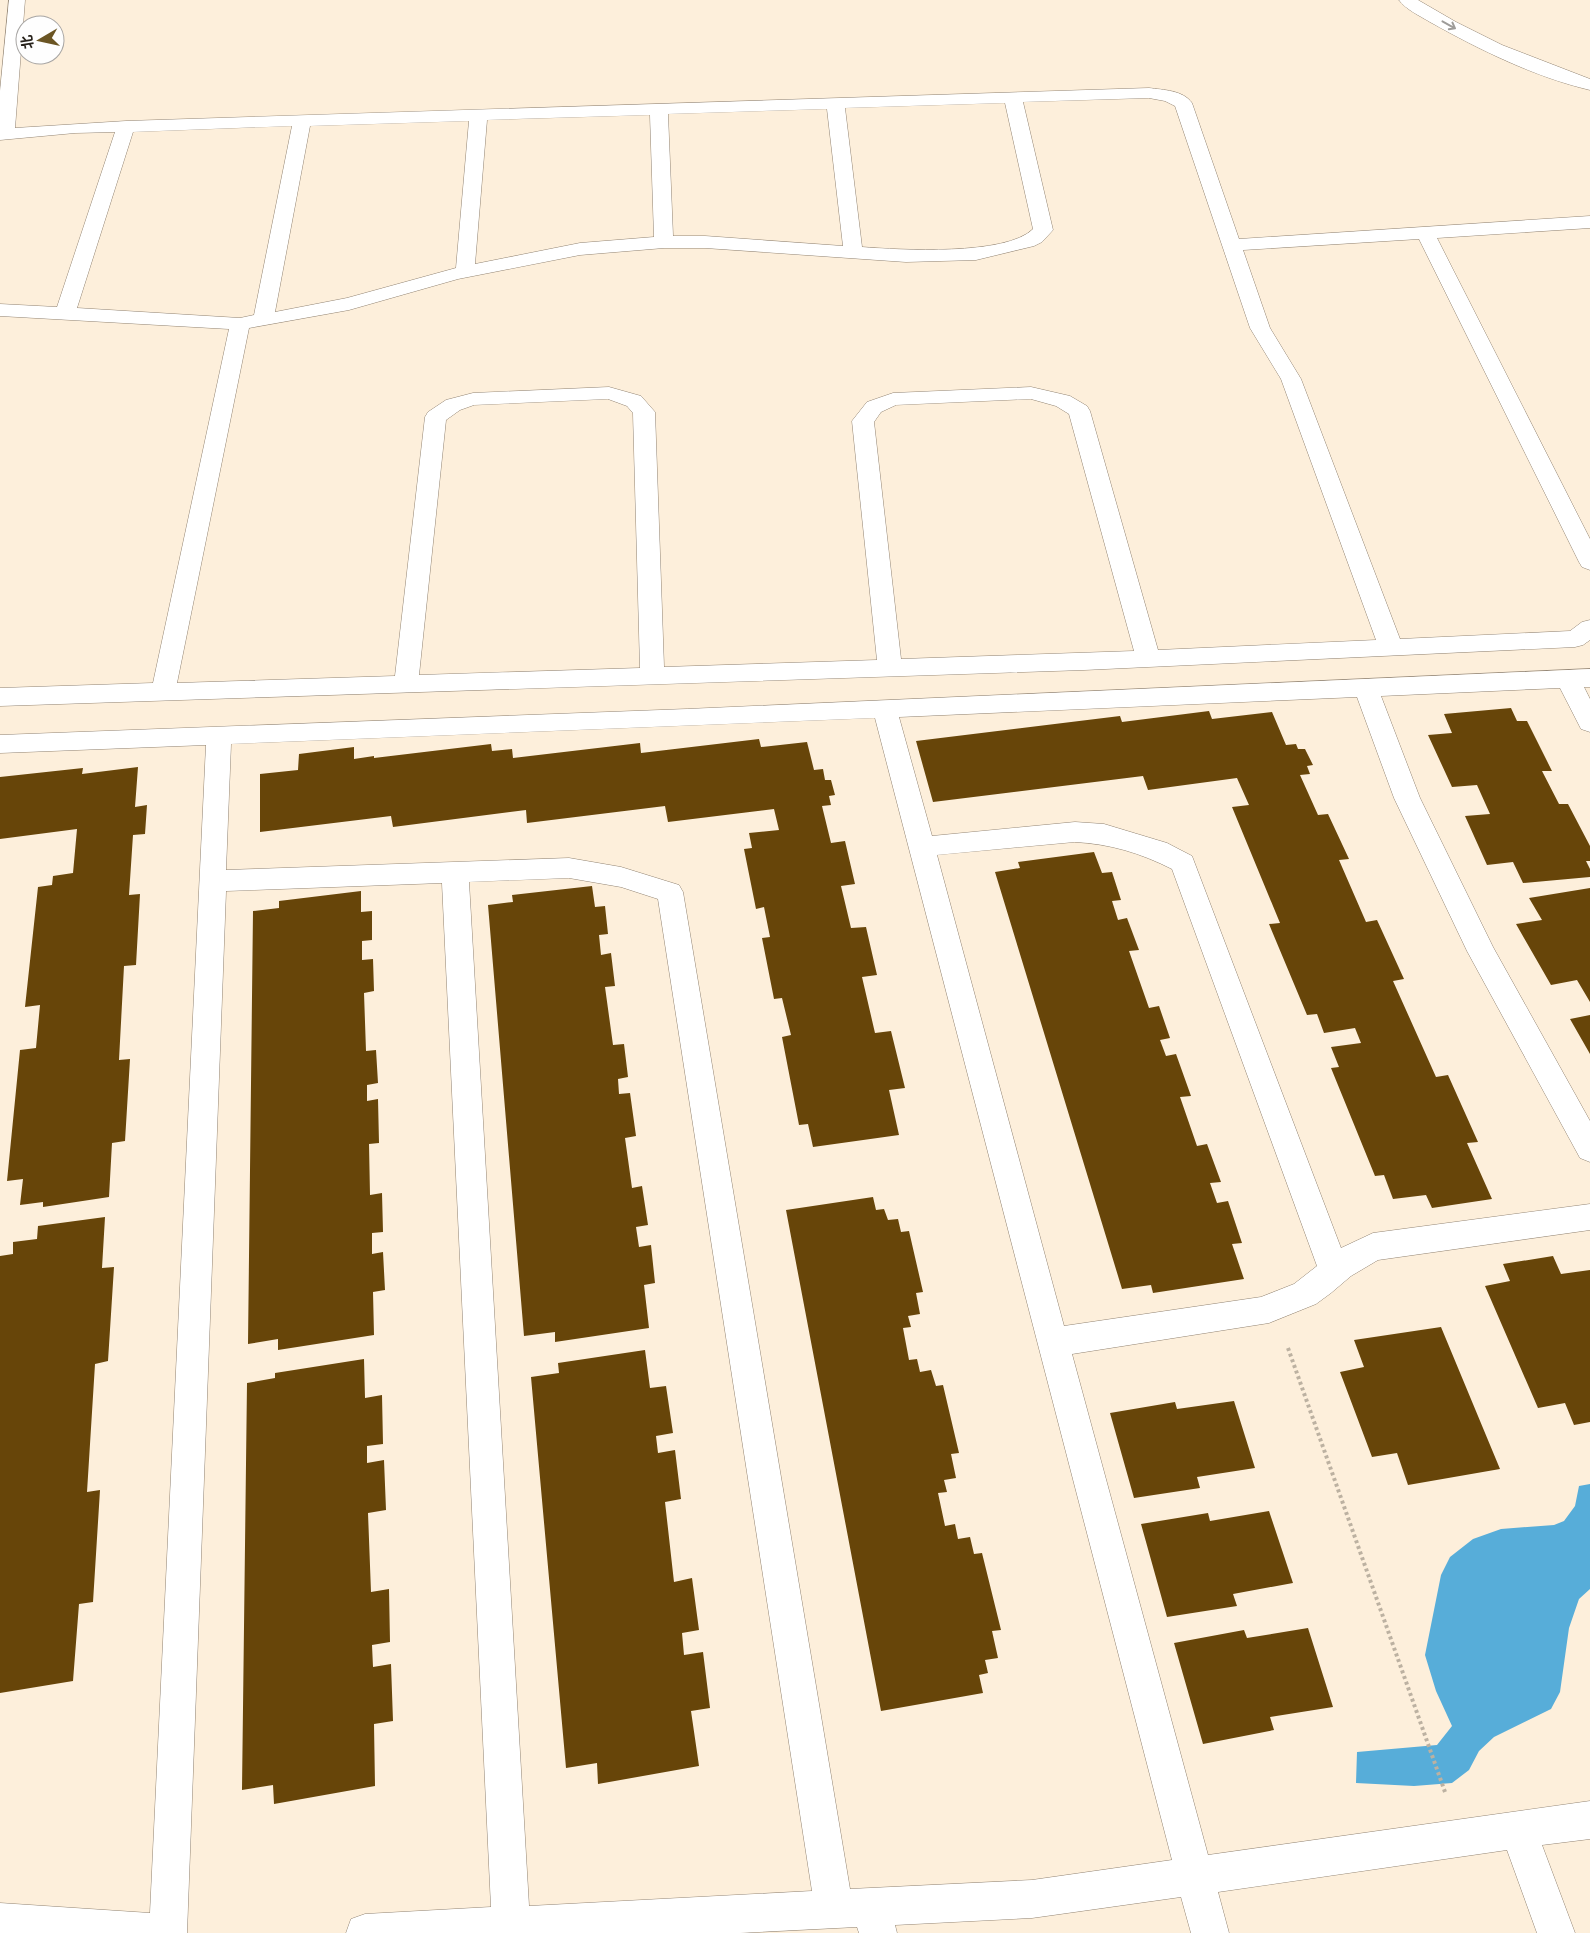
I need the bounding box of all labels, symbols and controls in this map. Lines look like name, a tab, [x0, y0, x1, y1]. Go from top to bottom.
north arrow	[15, 15, 65, 65]
one-way arrow	[1441, 21, 1455, 31]
text: 北	[16, 34, 38, 51]

